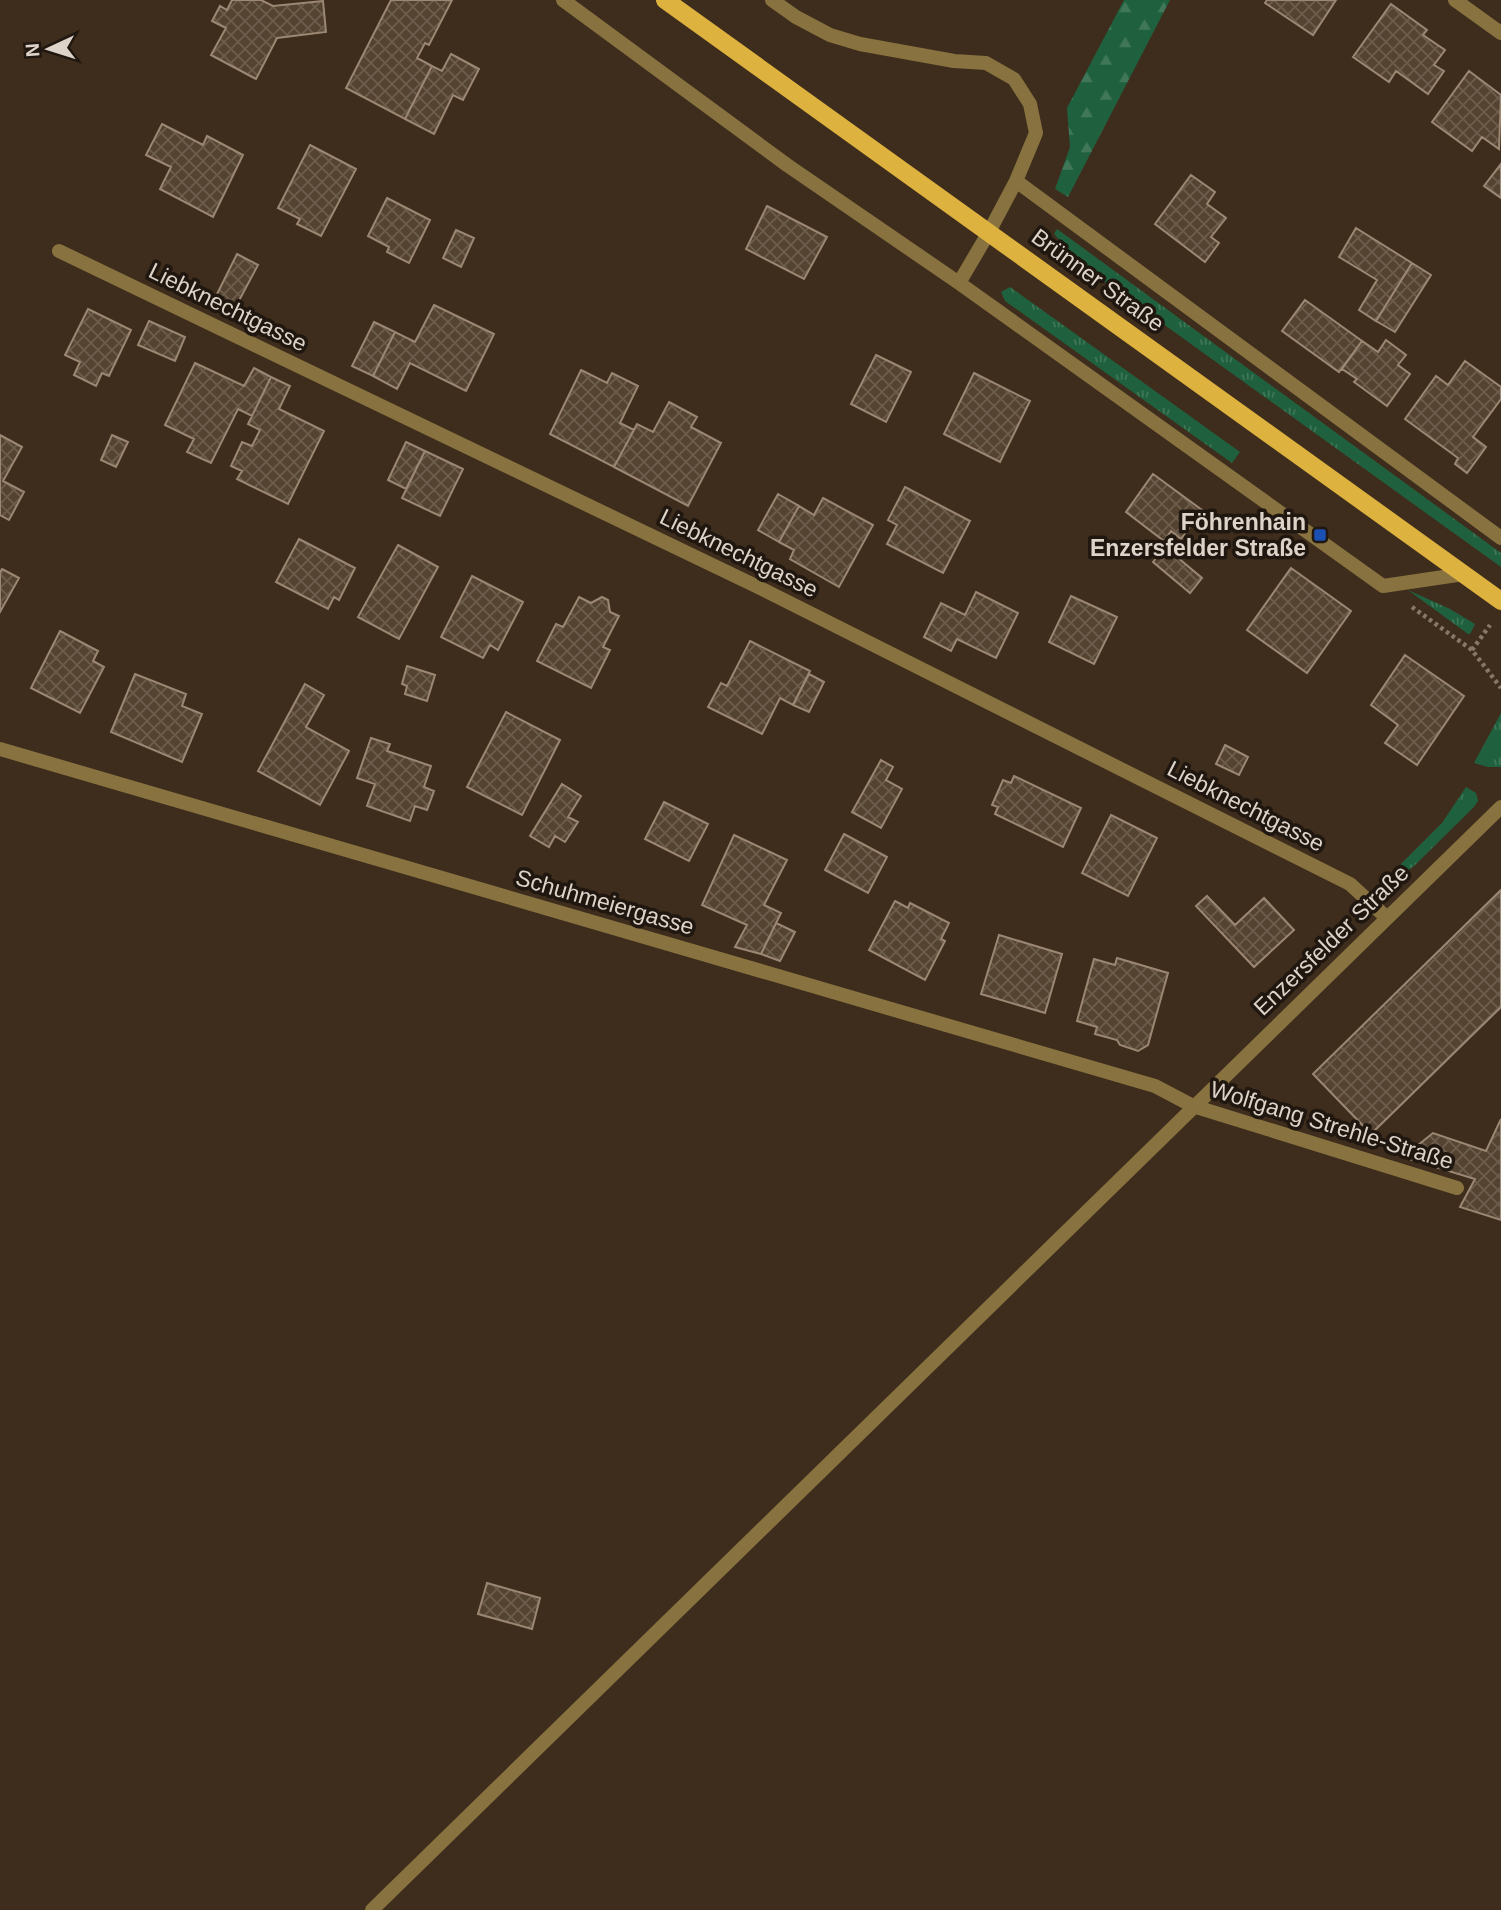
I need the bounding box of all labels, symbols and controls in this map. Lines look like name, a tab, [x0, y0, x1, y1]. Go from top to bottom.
north arrow	[14, 14, 84, 84]
text: N	[22, 43, 43, 58]
street label: Brünner Straße	[1027, 223, 1169, 337]
street label: Liebknechtgasse	[145, 257, 311, 357]
street label: Liebknechtgasse	[656, 503, 822, 603]
place label: Föhrenhain Enzersfelder Straße	[1090, 509, 1306, 561]
marker: Föhrenhain Enzersfelder Straße	[1312, 527, 1328, 543]
street label: Liebknechtgasse	[1163, 755, 1329, 857]
street label: Enzersfelder Straße	[1248, 860, 1414, 1020]
street label: Schuhmeiergasse	[513, 864, 697, 940]
street label: Wolfgang Strehle-Straße	[1207, 1076, 1457, 1174]

